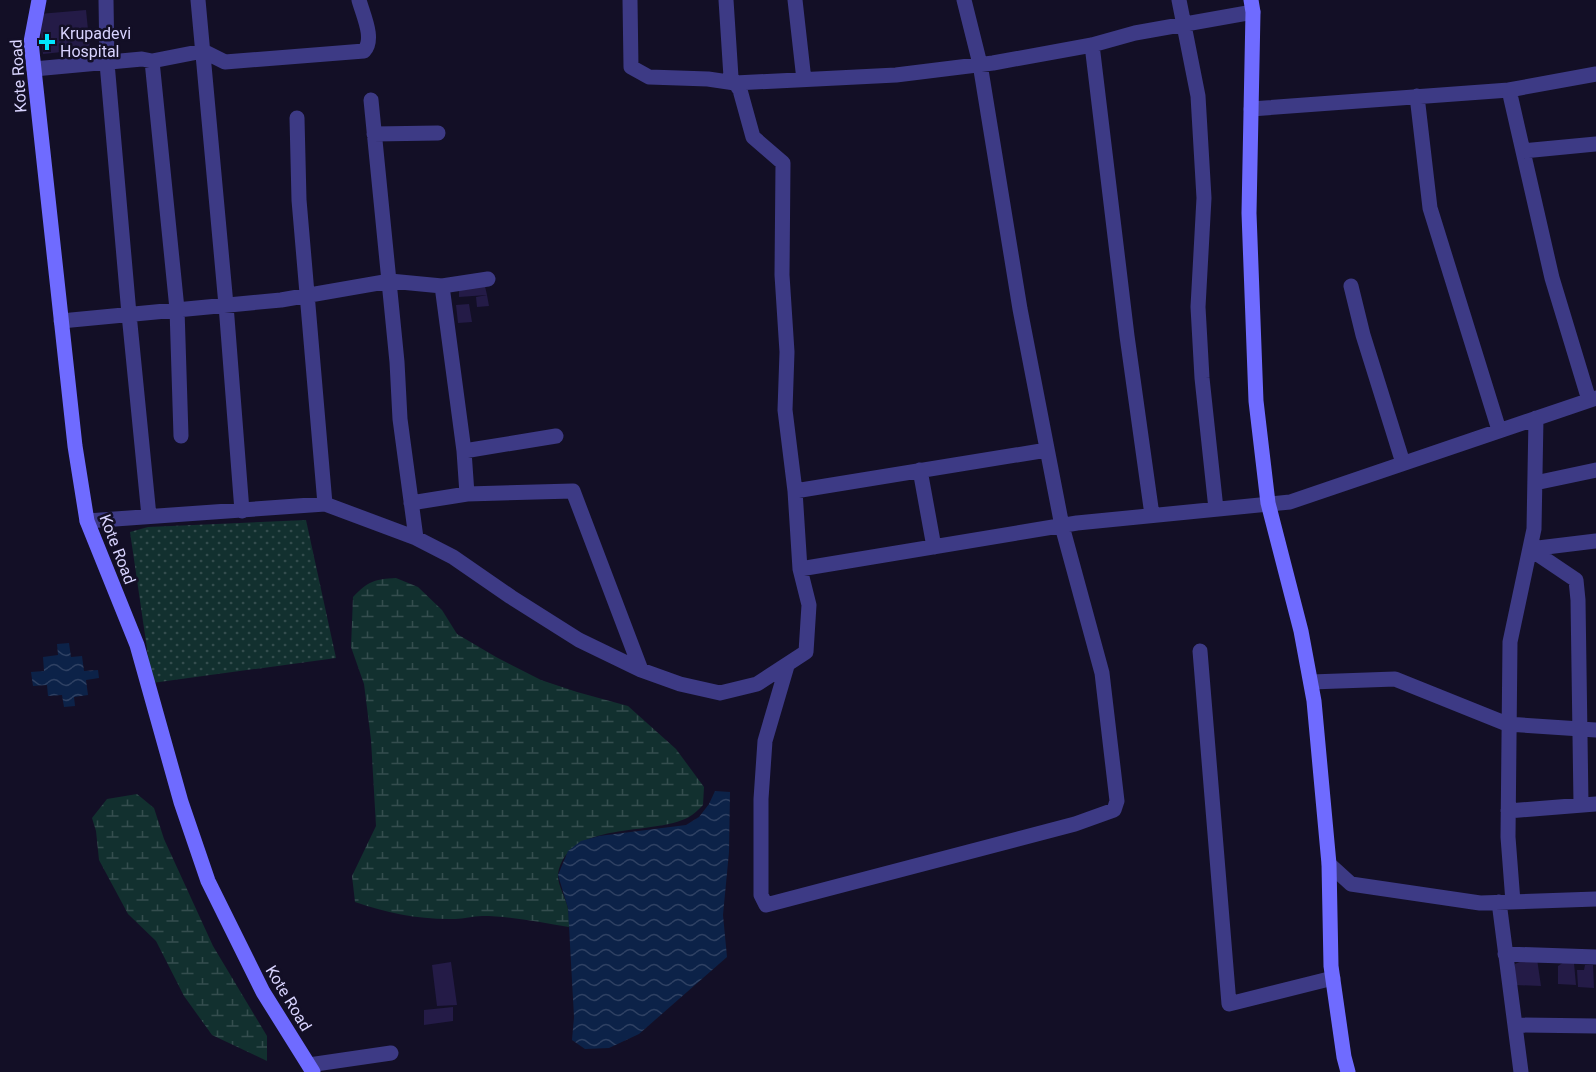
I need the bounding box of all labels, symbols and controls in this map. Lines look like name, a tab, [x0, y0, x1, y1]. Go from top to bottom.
place label: Krupadevi Hospital	[60, 24, 131, 61]
marker: Krupadevi Hospital	[38, 33, 56, 51]
street label: Kote Road	[6, 39, 31, 113]
street label: Kote Road	[96, 512, 140, 587]
street label: Kote Road	[262, 962, 316, 1035]

